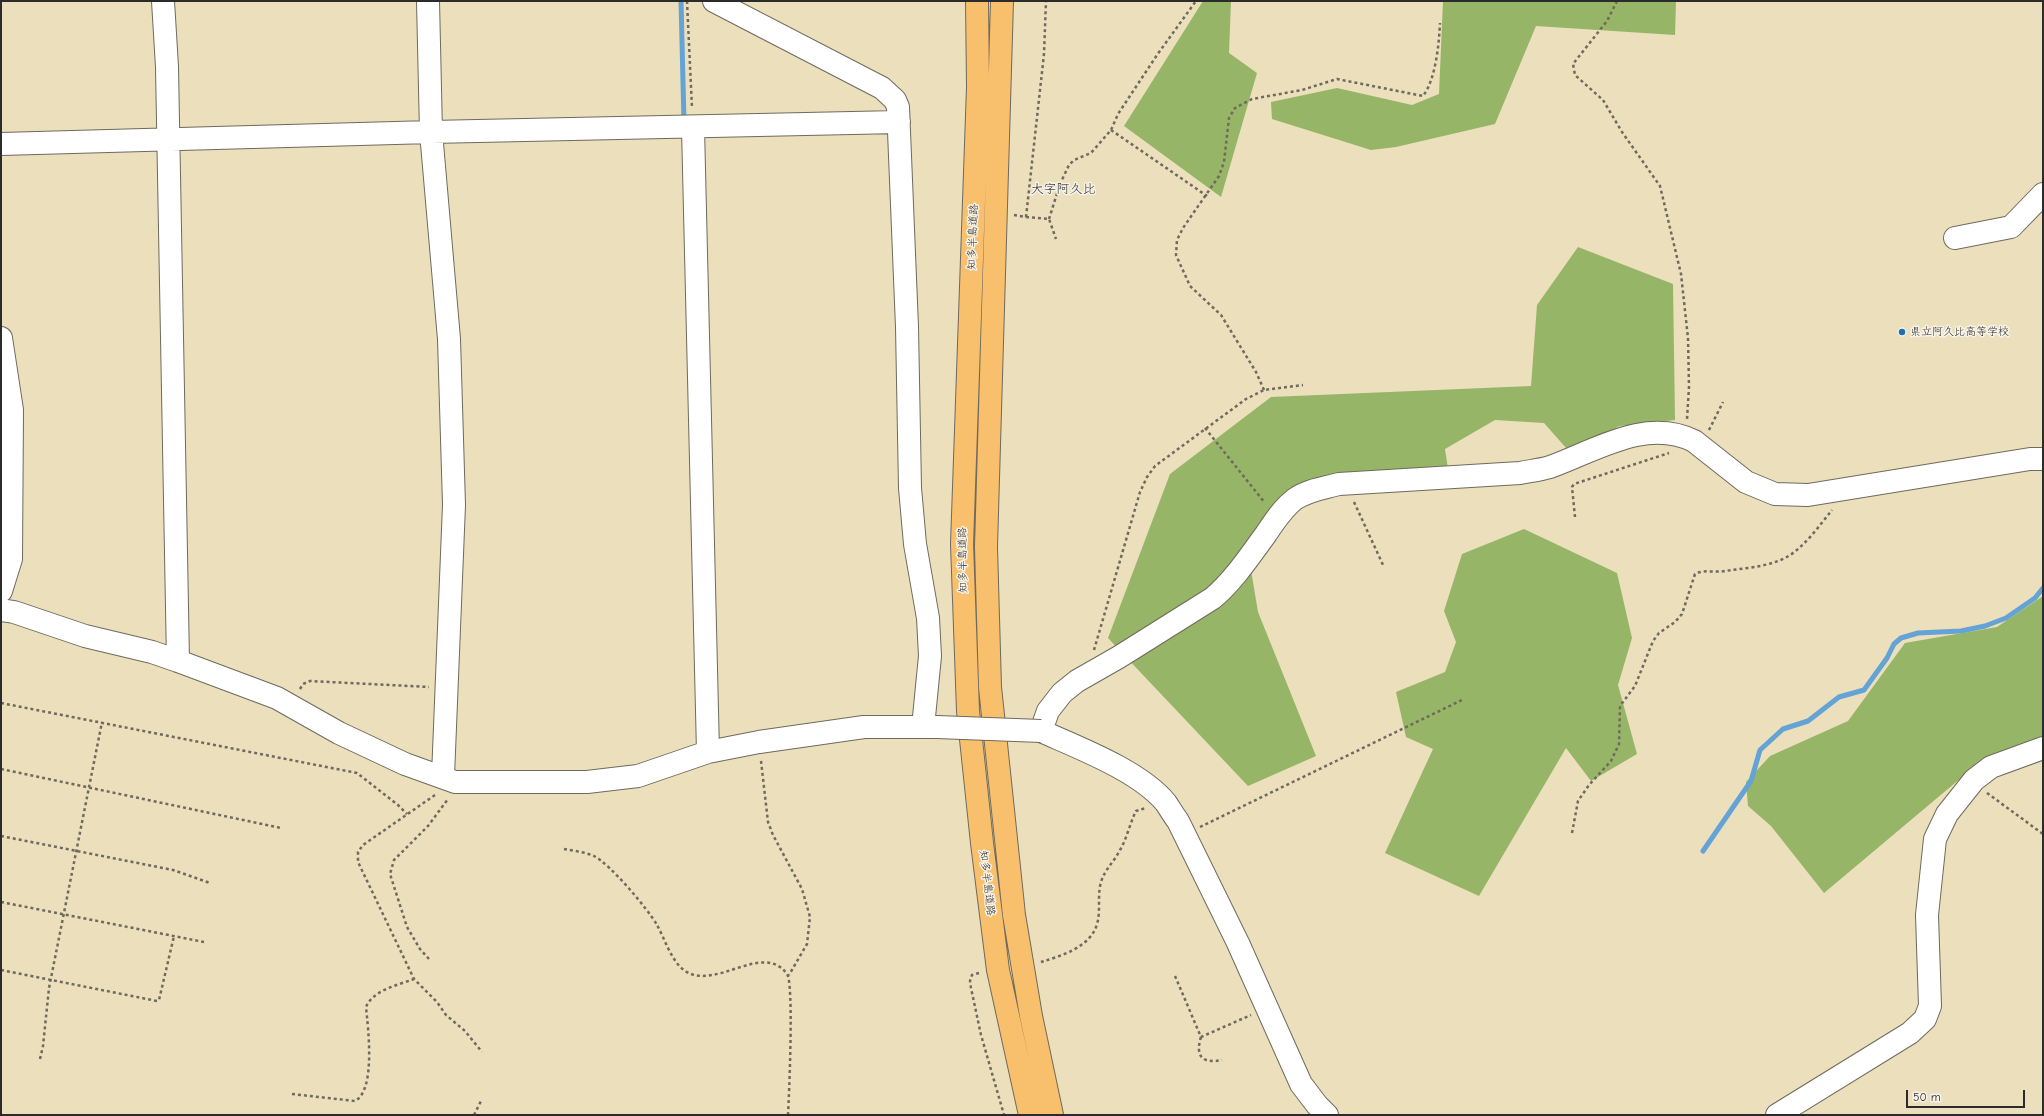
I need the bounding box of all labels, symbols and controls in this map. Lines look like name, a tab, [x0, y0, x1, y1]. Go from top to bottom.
district label: 大字阿久比	[1031, 181, 1095, 197]
street label: 知多半島道路	[965, 204, 981, 270]
place label: 県立阿久比高等学校	[1910, 325, 2009, 339]
marker: 県立阿久比高等学校	[1897, 327, 1907, 337]
street label: 知多半島道路	[956, 527, 970, 593]
street label: 知多半島道路	[976, 849, 998, 917]
scale bar	[1908, 1082, 2027, 1108]
text: 50 m	[1913, 1090, 1941, 1104]

